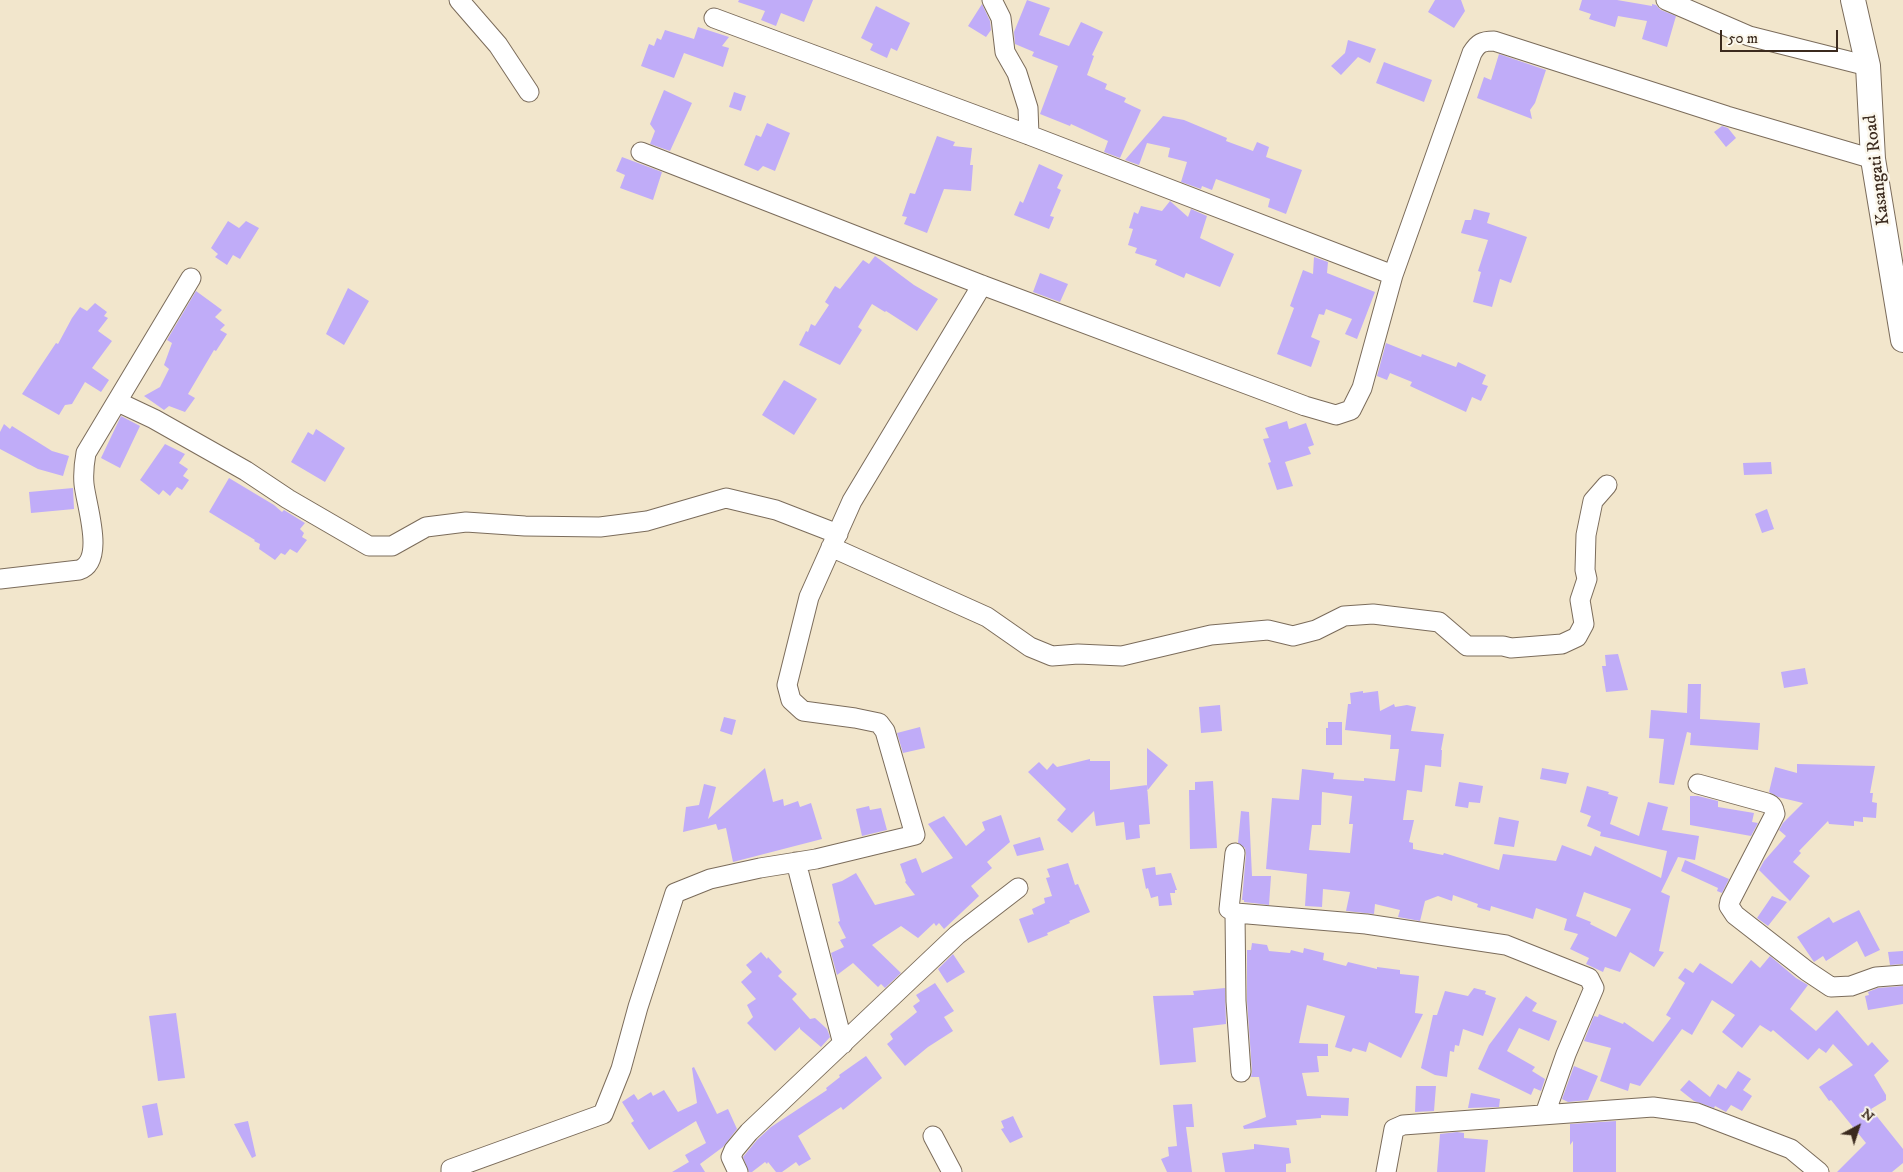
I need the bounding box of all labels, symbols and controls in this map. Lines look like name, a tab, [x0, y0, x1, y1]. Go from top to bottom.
scale bar	[1723, 20, 1840, 52]
text: 50 m	[1728, 29, 1758, 48]
street label: Kasangati Road	[1860, 113, 1896, 227]
north arrow	[1833, 1102, 1883, 1152]
text: N	[1857, 1105, 1878, 1126]

